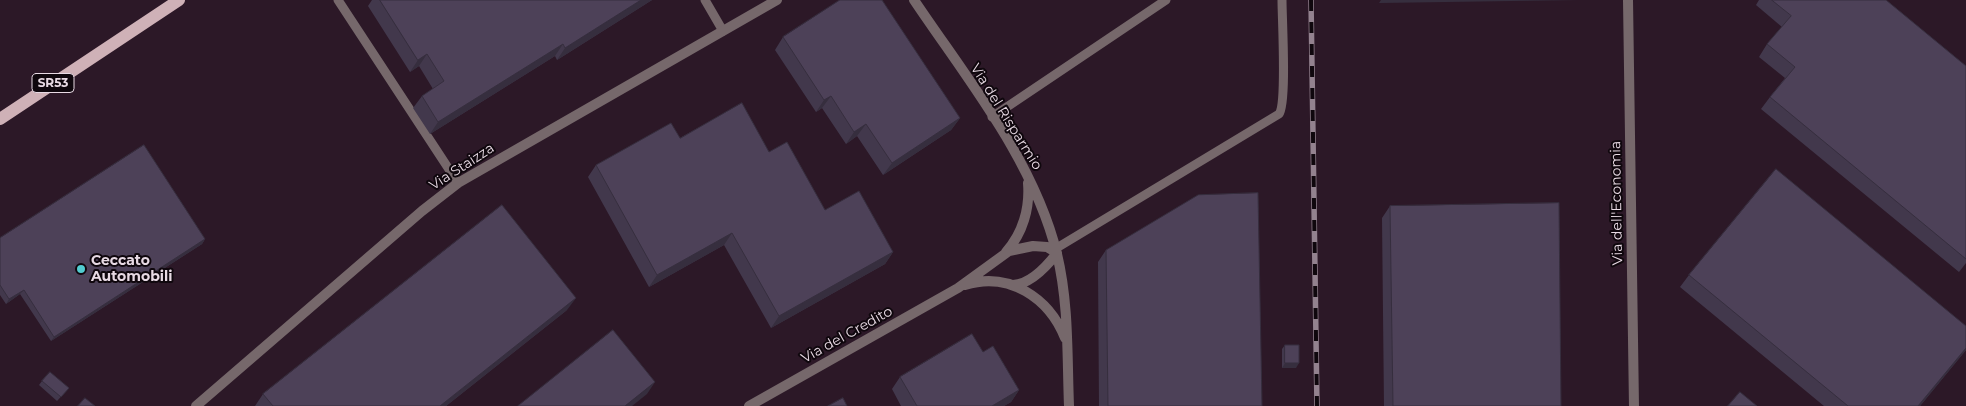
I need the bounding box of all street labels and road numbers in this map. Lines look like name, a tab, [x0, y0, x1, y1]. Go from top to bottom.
street label: Via del Risparmio	[967, 61, 1045, 173]
road number: SR53	[32, 74, 74, 92]
street label: Via Staizza	[426, 140, 498, 194]
street label: Via dell'Economia	[1608, 141, 1626, 265]
street label: Via del Credito	[798, 303, 896, 367]

